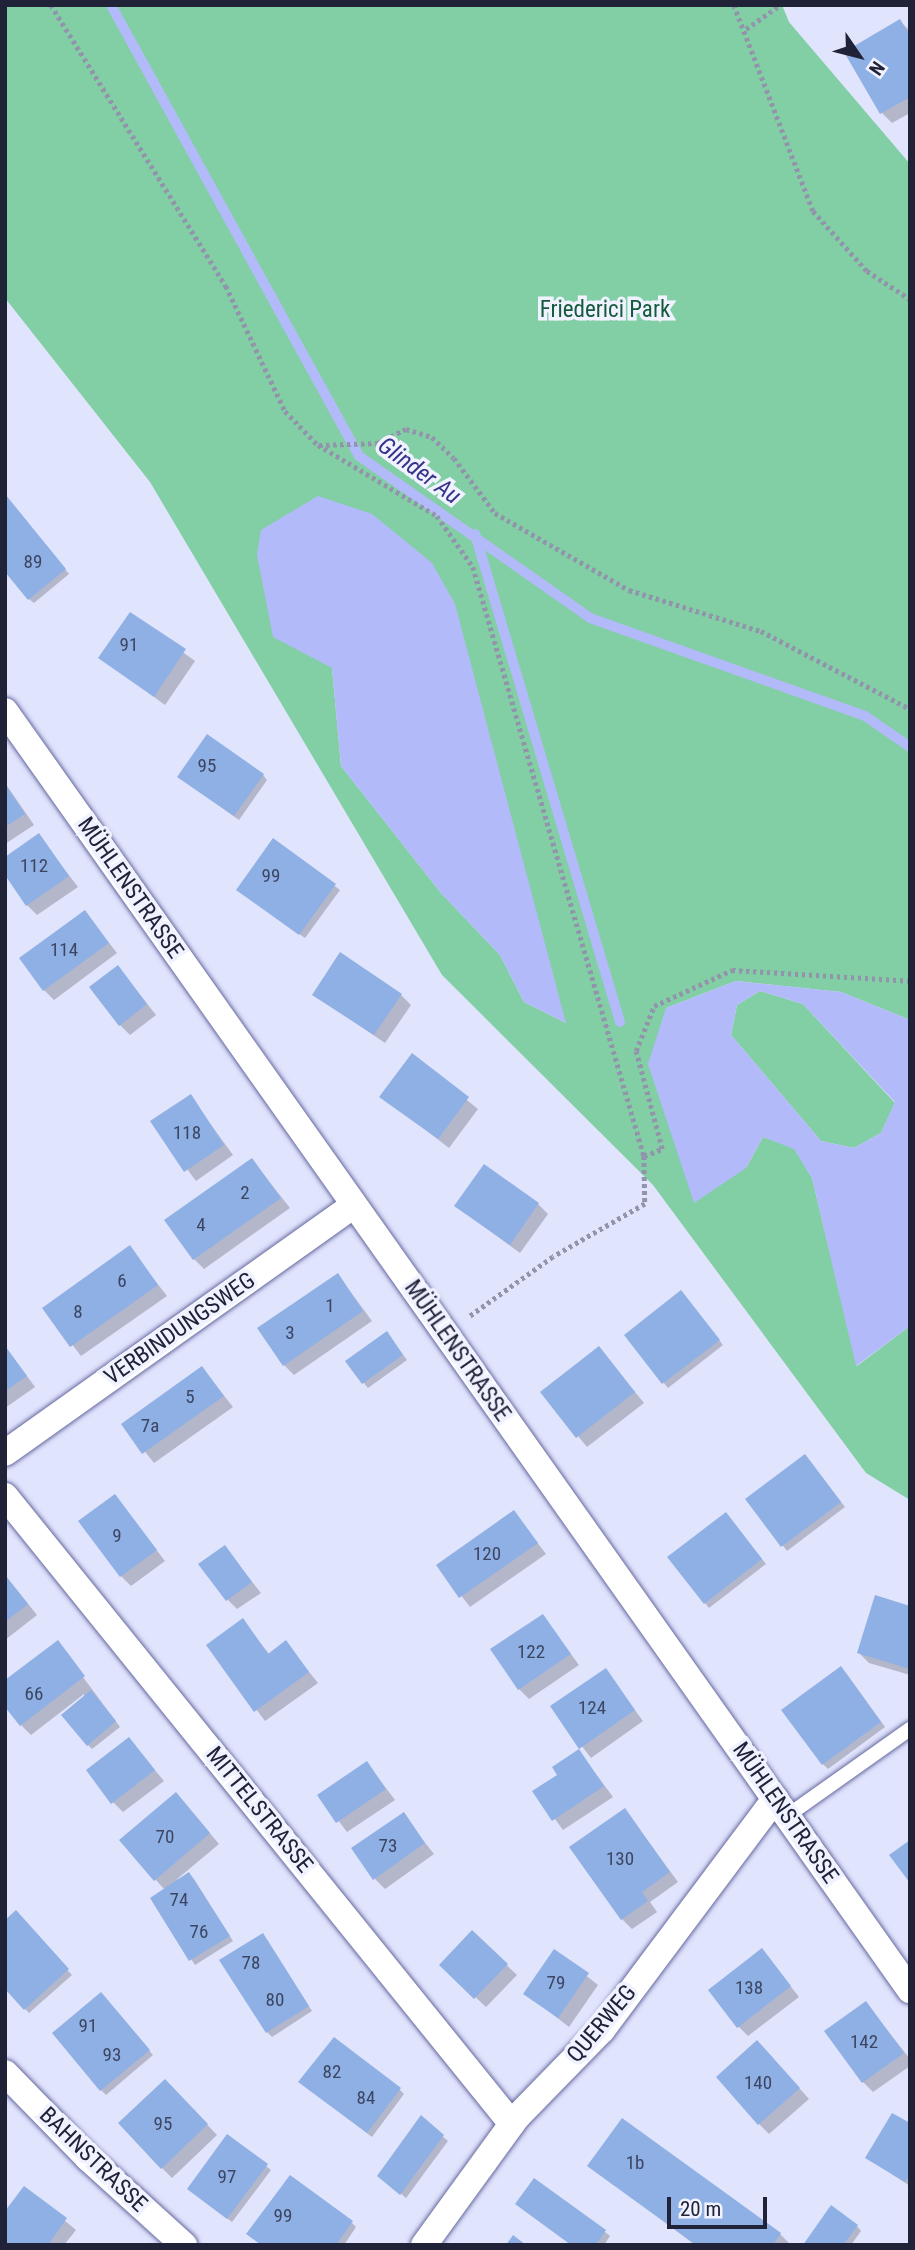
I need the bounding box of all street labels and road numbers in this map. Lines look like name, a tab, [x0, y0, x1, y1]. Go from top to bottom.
street label: MÜHLENSTRASSE	[71, 812, 189, 964]
street label: VERBINDUNGSWEG	[99, 1267, 261, 1391]
street label: MÜHLENSTRASSE	[398, 1275, 516, 1427]
street label: MÜHLENSTRASSE	[726, 1737, 844, 1889]
street label: MITTELSTRASSE	[200, 1741, 318, 1879]
street label: QUERWEG	[562, 1980, 642, 2068]
street label: BAHNSTRASSE	[33, 2102, 153, 2218]

